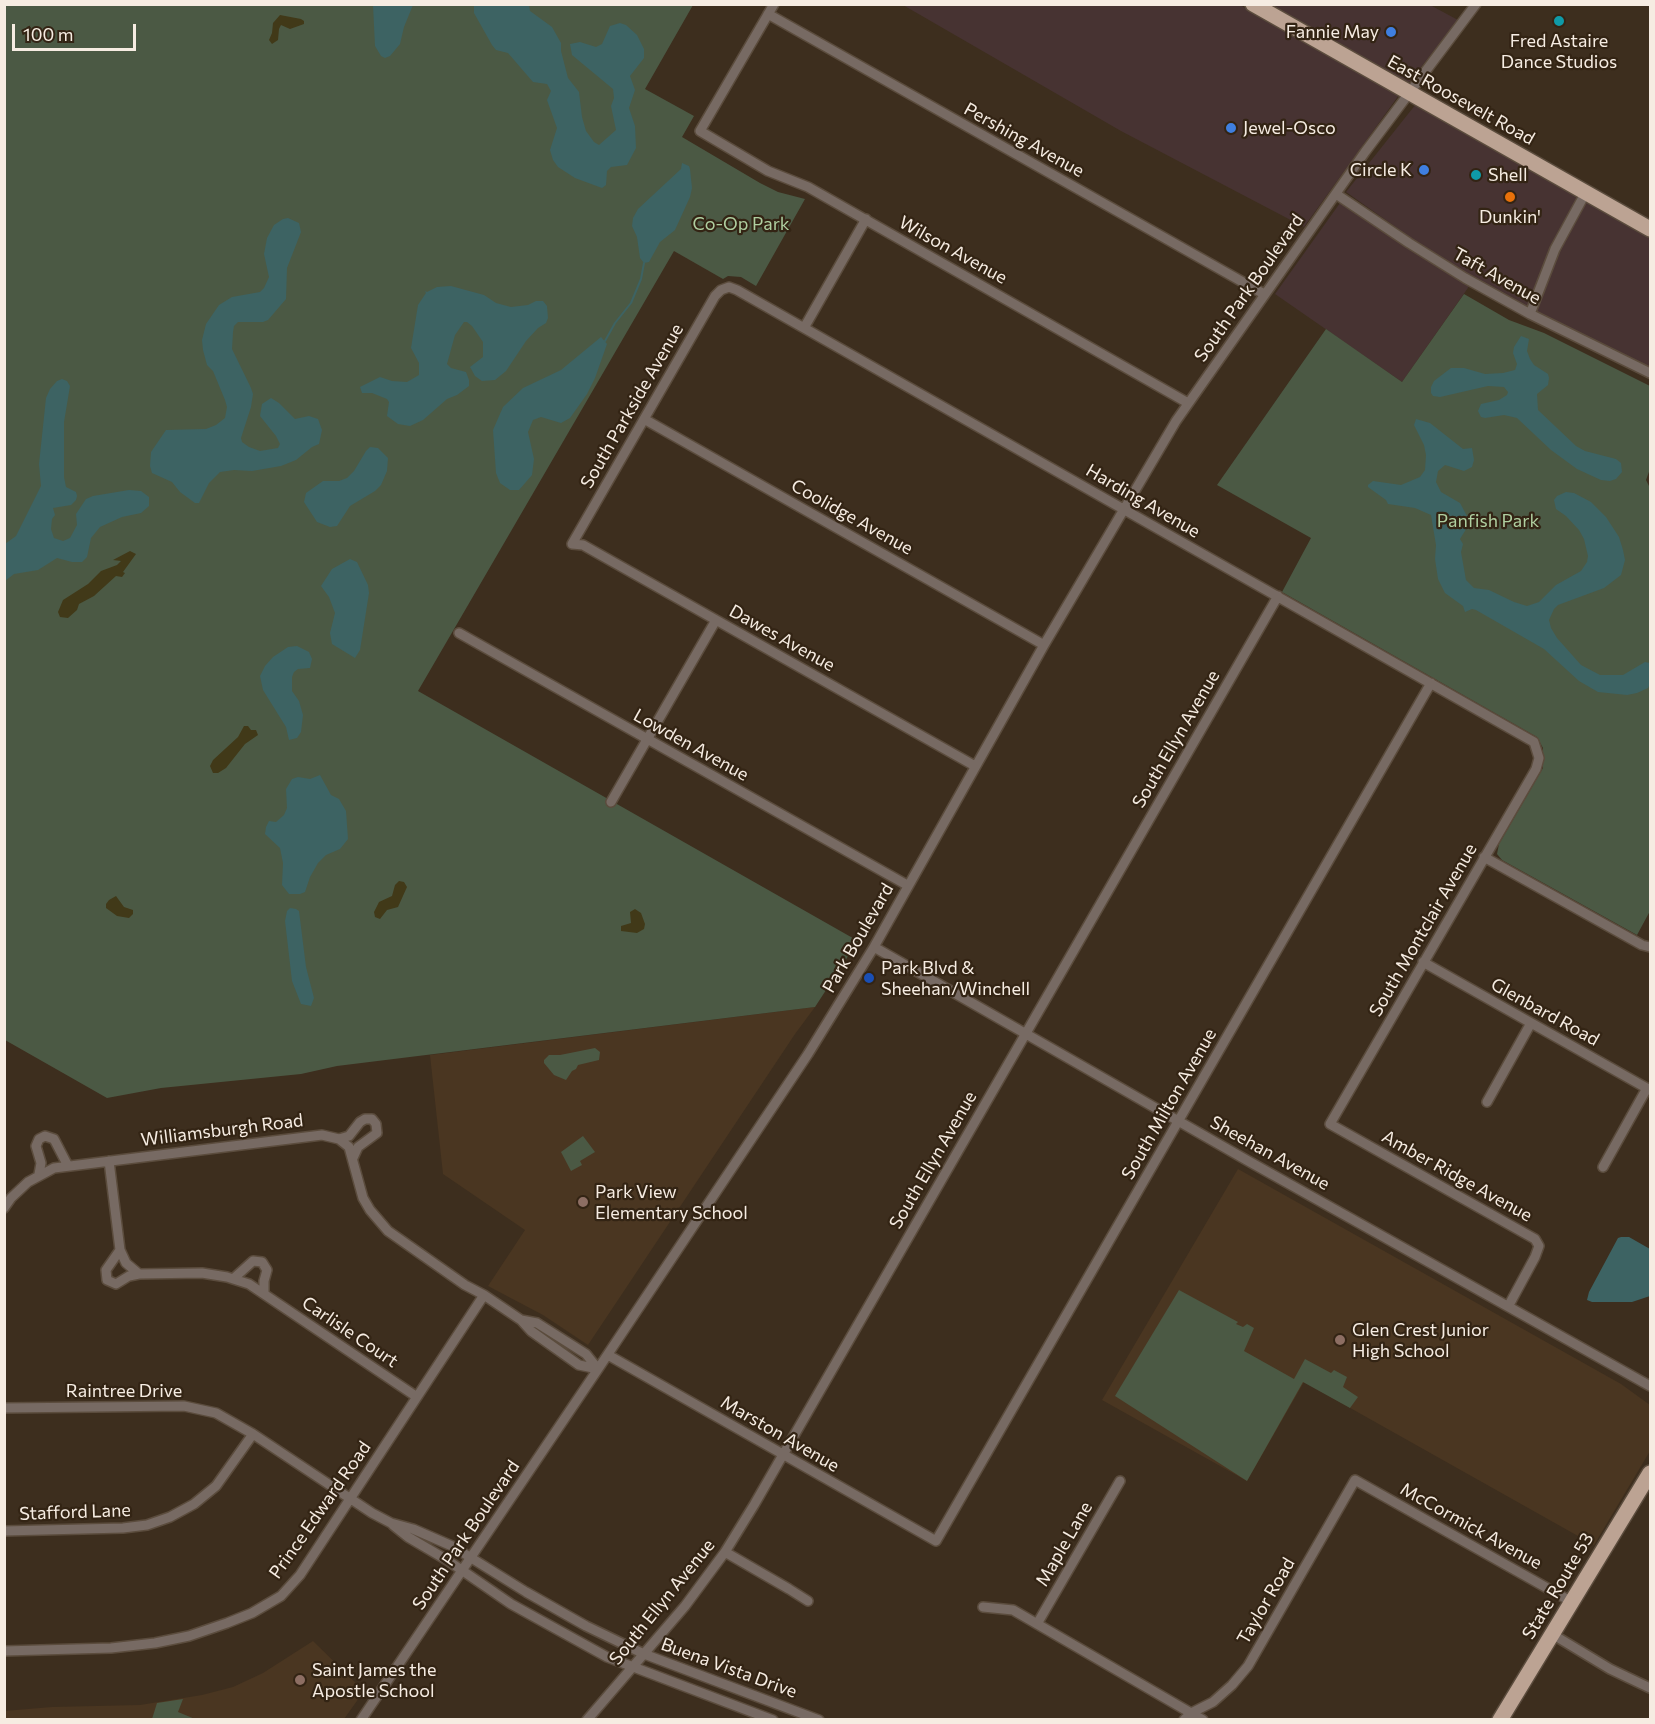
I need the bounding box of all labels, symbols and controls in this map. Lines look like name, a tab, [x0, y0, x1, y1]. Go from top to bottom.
scale bar	[15, 12, 140, 50]
marker: Fred Astaire Dance Studios	[1552, 14, 1566, 28]
place label: Fannie May	[1286, 21, 1379, 43]
text: 100 m	[23, 23, 73, 45]
marker: Fannie May	[1384, 25, 1398, 39]
place label: Fred Astaire Dance Studios	[1501, 30, 1617, 72]
street label: East Roosevelt Road	[1384, 51, 1538, 149]
street label: Pershing Avenue	[960, 98, 1088, 182]
place label: Jewel-Osco	[1243, 117, 1336, 139]
marker: Jewel-Osco	[1224, 121, 1238, 135]
place label: Circle K	[1350, 159, 1412, 181]
marker: Circle K	[1417, 163, 1431, 177]
place label: Shell	[1488, 164, 1528, 186]
marker: Shell	[1469, 168, 1483, 182]
marker: Dunkin'	[1503, 190, 1517, 204]
place label: Dunkin'	[1479, 206, 1541, 228]
street label: South Park Boulevard	[1190, 210, 1308, 366]
street label: Wilson Avenue	[895, 211, 1011, 289]
park label: Co-Op Park	[692, 213, 790, 235]
street label: Taft Avenue	[1449, 243, 1545, 309]
street label: South Parkside Avenue	[576, 320, 688, 492]
street label: Harding Avenue	[1082, 460, 1204, 542]
street label: Coolidge Avenue	[787, 475, 917, 559]
park label: Panfish Park	[1437, 510, 1539, 532]
street label: Dawes Avenue	[725, 600, 839, 676]
street label: South Ellyn Avenue	[1128, 666, 1224, 812]
street label: Lowden Avenue	[630, 704, 752, 786]
street label: South Montclair Avenue	[1365, 840, 1481, 1020]
street label: Park Boulevard	[818, 879, 898, 997]
place label: Park Blvd & Sheehan/Winchell	[881, 957, 1030, 1000]
marker: Park Blvd & Sheehan/Winchell	[862, 971, 876, 985]
street label: Glenbard Road	[1487, 973, 1603, 1051]
street label: South Milton Avenue	[1117, 1025, 1221, 1183]
street label: South Ellyn Avenue	[885, 1087, 981, 1233]
street label: Williamsburgh Road	[140, 1109, 304, 1151]
street label: Sheehan Avenue	[1206, 1111, 1334, 1195]
street label: Amber Ridge Avenue	[1378, 1126, 1536, 1226]
place label: Park View Elementary School	[595, 1181, 748, 1224]
marker: Park View Elementary School	[576, 1195, 590, 1209]
street label: Carlisle Court	[298, 1292, 402, 1372]
place label: Glen Crest Junior High School	[1352, 1319, 1489, 1362]
marker: Glen Crest Junior High School	[1333, 1333, 1347, 1347]
street label: Raintree Drive	[66, 1380, 182, 1402]
street label: Marston Avenue	[717, 1391, 843, 1477]
street label: Prince Edward Road	[264, 1437, 376, 1583]
street label: South Park Boulevard	[408, 1456, 524, 1614]
street label: McCormick Avenue	[1396, 1478, 1546, 1574]
street label: Maple Lane	[1031, 1498, 1097, 1590]
street label: Stafford Lane	[19, 1499, 131, 1525]
street label: State Route 53	[1518, 1529, 1598, 1643]
street label: South Ellyn Avenue	[605, 1535, 719, 1669]
street label: Taylor Road	[1233, 1554, 1299, 1648]
street label: Buena Vista Drive	[658, 1633, 800, 1703]
place label: Saint James the Apostle School	[312, 1659, 436, 1702]
marker: Saint James the Apostle School	[293, 1673, 307, 1687]

